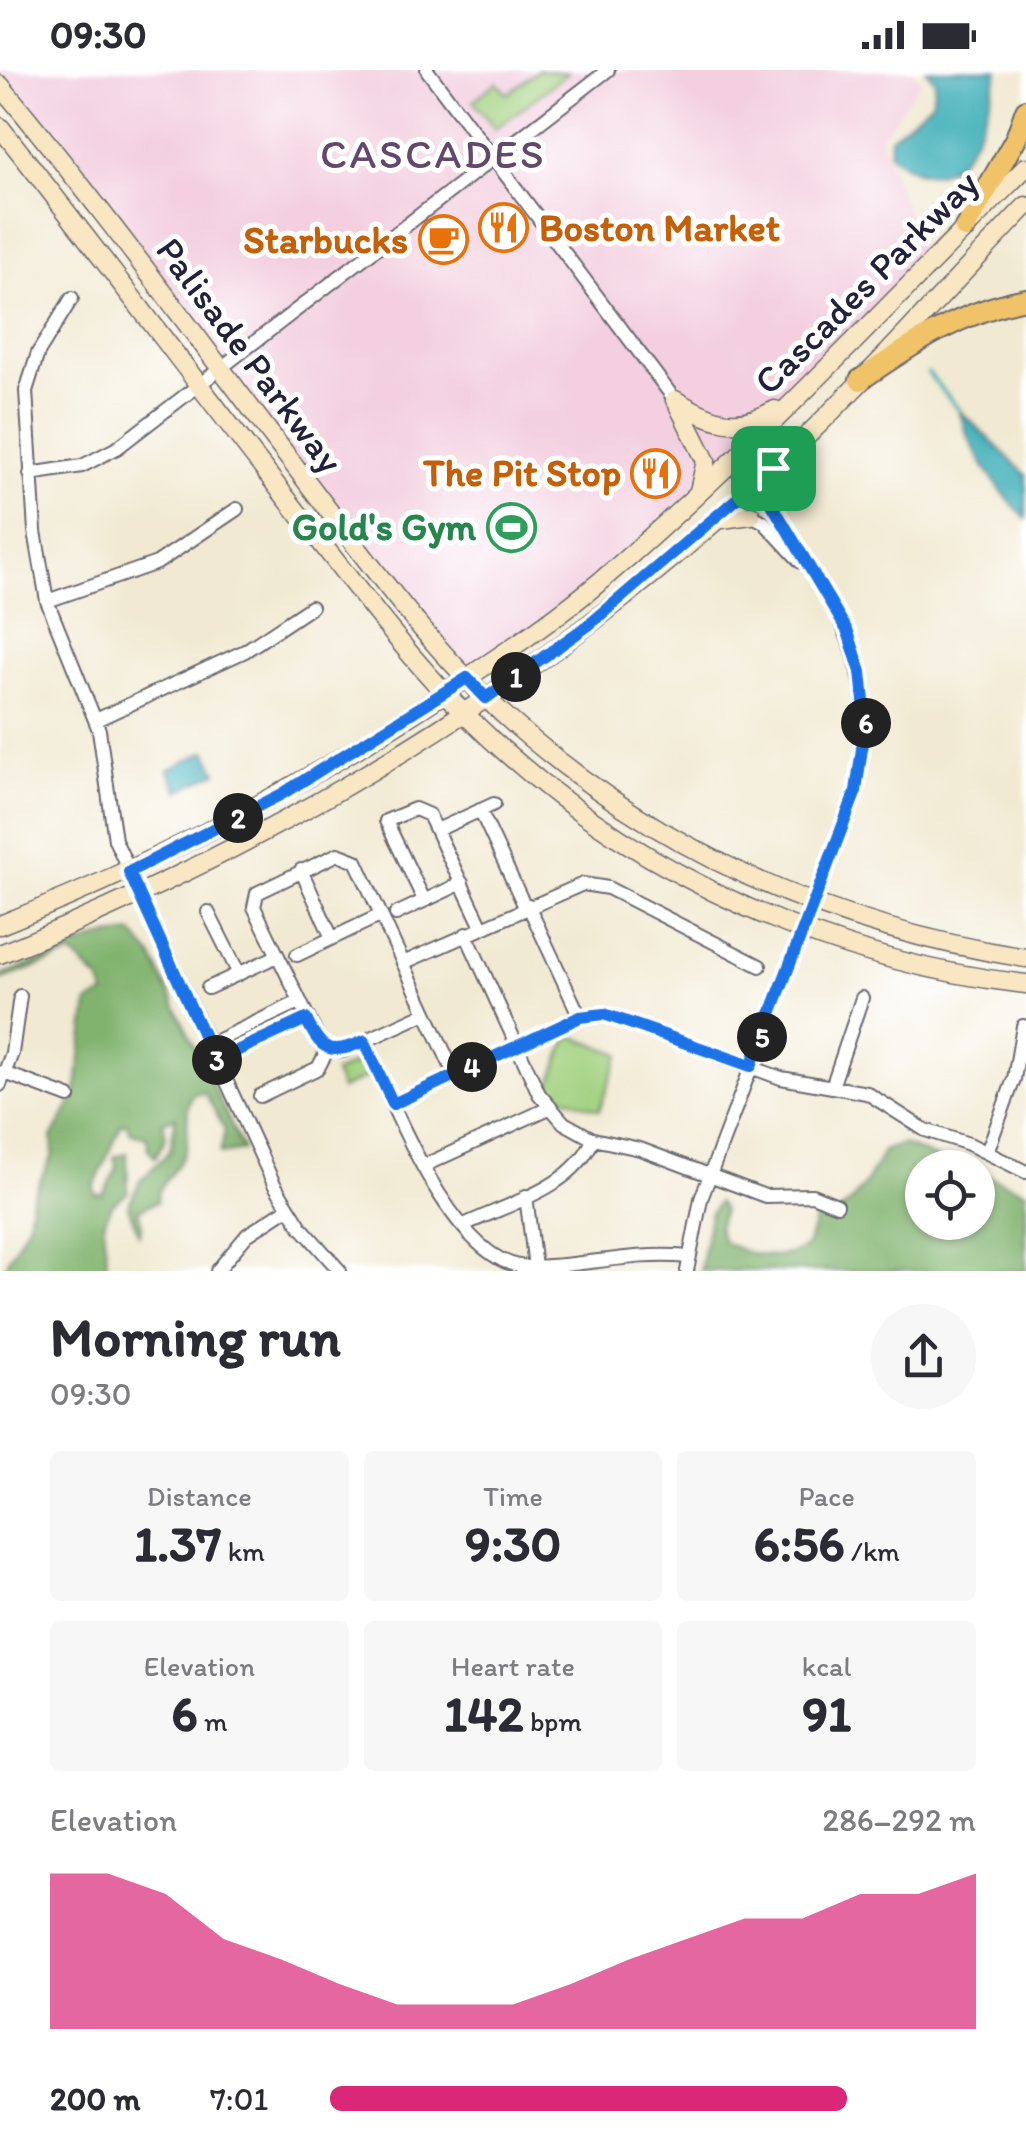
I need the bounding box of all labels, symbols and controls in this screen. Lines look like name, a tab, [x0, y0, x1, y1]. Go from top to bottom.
text: 09:30	[50, 12, 147, 58]
district label: CASCADES	[320, 128, 546, 179]
street label: Cascades Parkway	[744, 160, 988, 404]
restaurant icon: Boston Market	[478, 202, 530, 254]
place label: Boston Market	[539, 205, 780, 251]
cafe icon: Starbucks	[417, 214, 469, 266]
place label: Starbucks	[243, 217, 408, 263]
street label: Palisade Parkway	[146, 228, 354, 482]
pin	[731, 426, 816, 511]
icon: arrive	[746, 441, 801, 496]
restaurant icon: The Pit Stop	[630, 447, 682, 499]
place label: The Pit Stop	[422, 450, 621, 496]
sports icon: Gold's Gym	[485, 501, 537, 553]
place label: Gold's Gym	[292, 504, 476, 550]
pin: 1	[491, 652, 541, 702]
text: 1	[510, 660, 523, 694]
pin: 6	[841, 698, 891, 748]
text: 6	[859, 706, 873, 740]
pin: 2	[213, 793, 263, 843]
text: 2	[231, 801, 245, 835]
pin: 5	[737, 1012, 787, 1062]
text: 5	[755, 1020, 769, 1054]
pin: 3	[192, 1035, 242, 1085]
pin: 4	[447, 1042, 497, 1092]
text: 3	[209, 1043, 225, 1077]
text: 4	[464, 1050, 480, 1084]
map controls	[905, 1150, 995, 1240]
button: locate	[905, 1150, 995, 1240]
text: Morning run	[50, 1304, 341, 1370]
button: share	[871, 1304, 976, 1409]
text: 09:30	[50, 1375, 131, 1413]
text: Distance	[147, 1479, 252, 1513]
text: Time	[483, 1479, 543, 1513]
text: Pace	[799, 1479, 855, 1513]
text: 1.37	[134, 1513, 221, 1574]
text: 9:30	[465, 1513, 561, 1574]
text: 6:56	[753, 1513, 845, 1574]
text: km	[221, 1534, 265, 1568]
text: /km	[845, 1534, 900, 1568]
text: Elevation	[144, 1649, 255, 1683]
text: Heart rate	[451, 1649, 575, 1683]
text: kcal	[802, 1649, 852, 1683]
text: 6	[171, 1683, 198, 1744]
text: 142	[444, 1683, 524, 1744]
text: 91	[802, 1683, 851, 1744]
text: m	[198, 1704, 227, 1738]
text: bpm	[524, 1704, 582, 1738]
text: Elevation	[50, 1801, 177, 1839]
text: 286–292 m	[822, 1801, 976, 1839]
text: 200 m	[50, 2080, 140, 2118]
text: 7:01	[210, 2080, 268, 2118]

